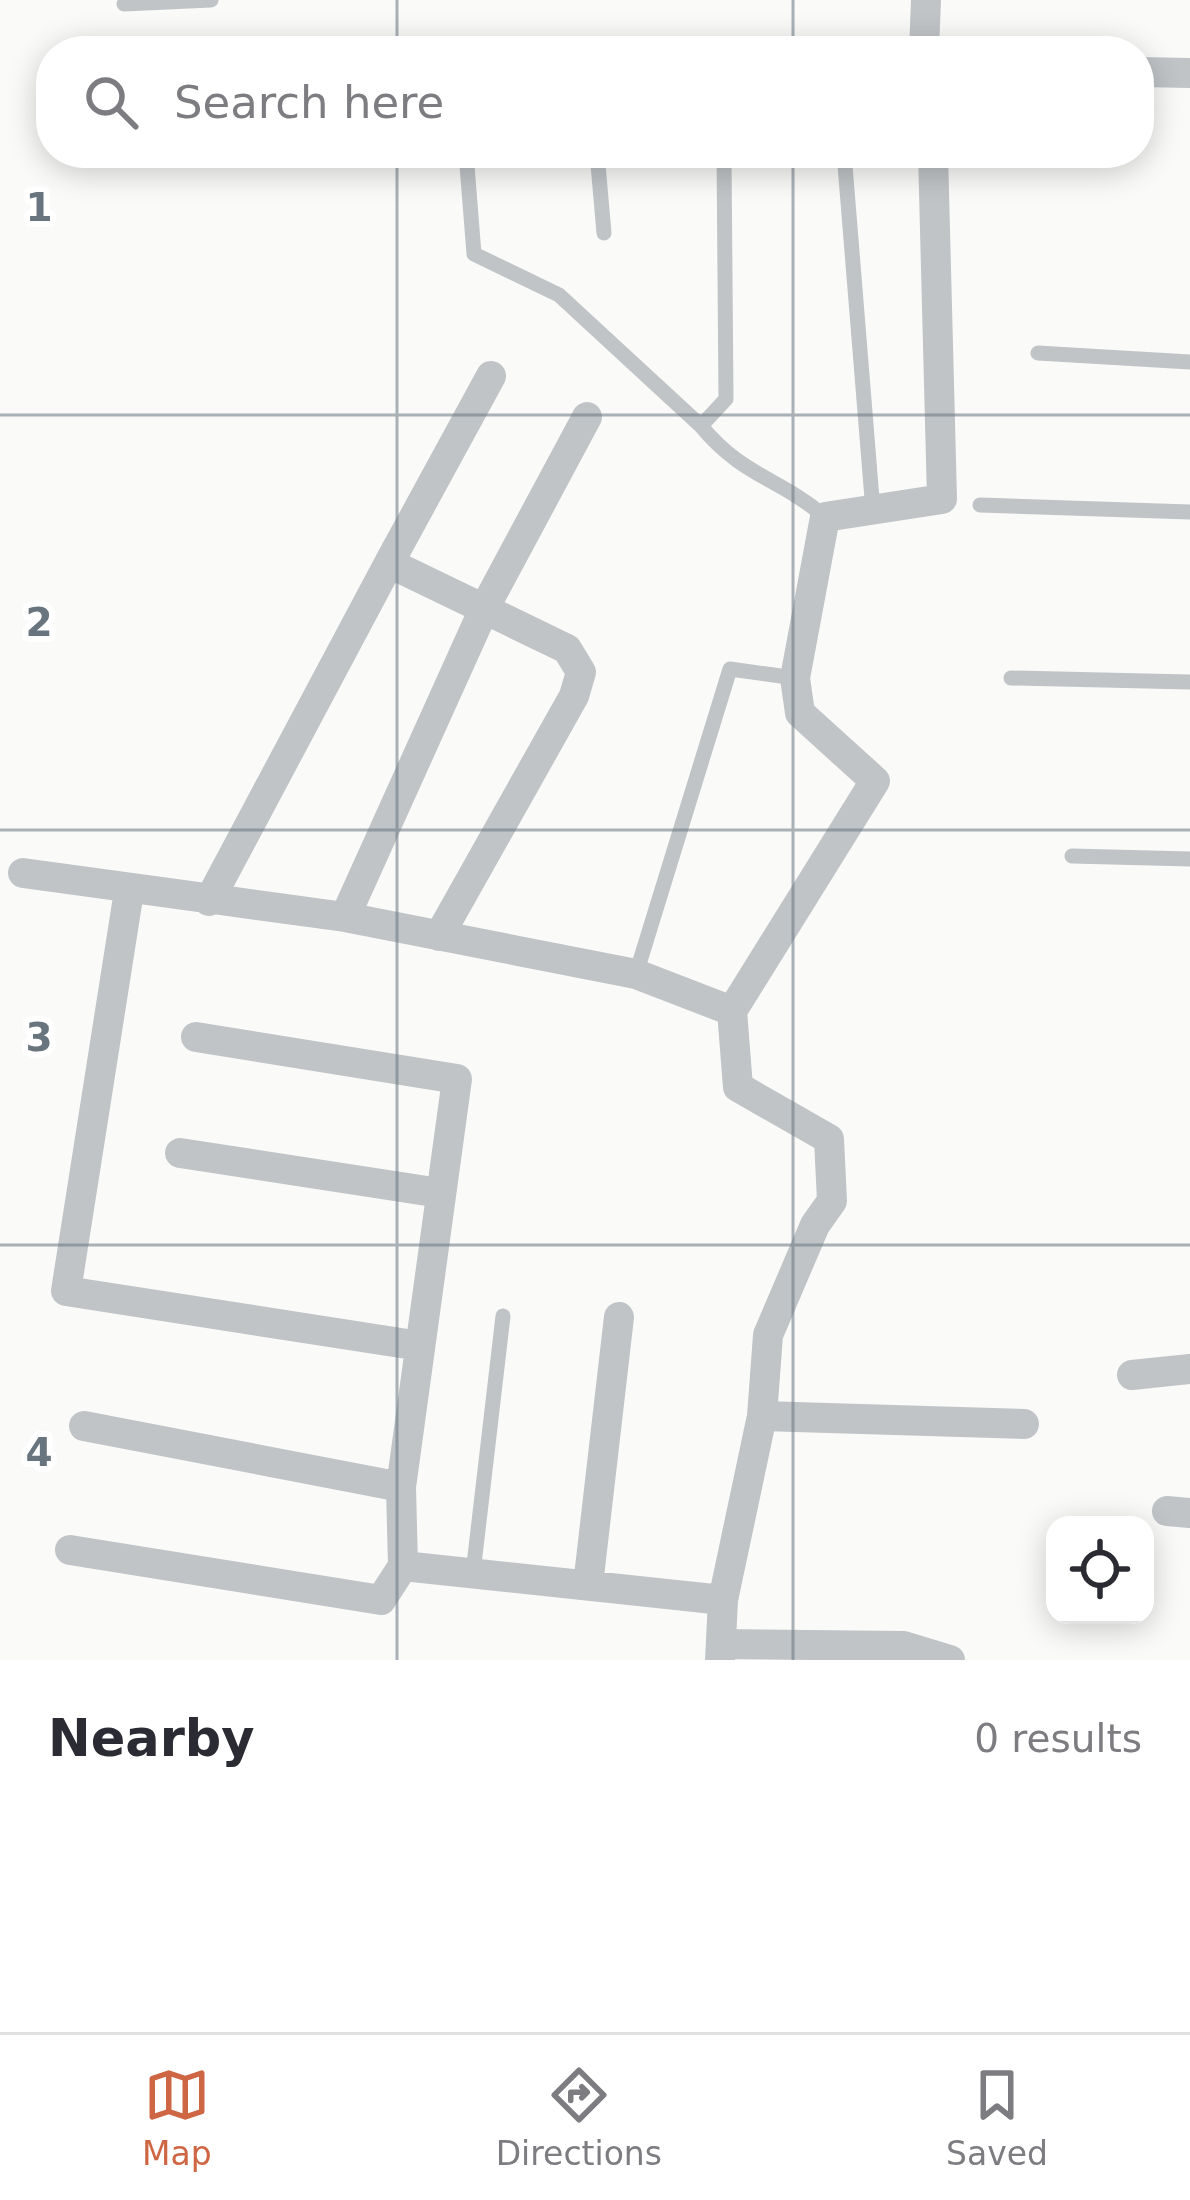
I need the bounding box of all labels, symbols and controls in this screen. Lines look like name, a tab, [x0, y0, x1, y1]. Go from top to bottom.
search box	[36, 36, 1154, 168]
icon: search	[78, 69, 144, 135]
text: Search here	[174, 76, 444, 129]
text: 1	[25, 185, 53, 230]
text: 2	[25, 600, 53, 645]
text: 3	[25, 1015, 53, 1060]
text: 4	[25, 1430, 53, 1475]
map controls	[1046, 1516, 1154, 1624]
button: locate	[1046, 1516, 1154, 1624]
text: Nearby	[48, 1709, 255, 1768]
text: 0 results	[974, 1716, 1142, 1761]
tab: Map	[142, 2062, 212, 2173]
tab: Directions	[496, 2062, 662, 2173]
tab: Saved	[946, 2062, 1048, 2173]

